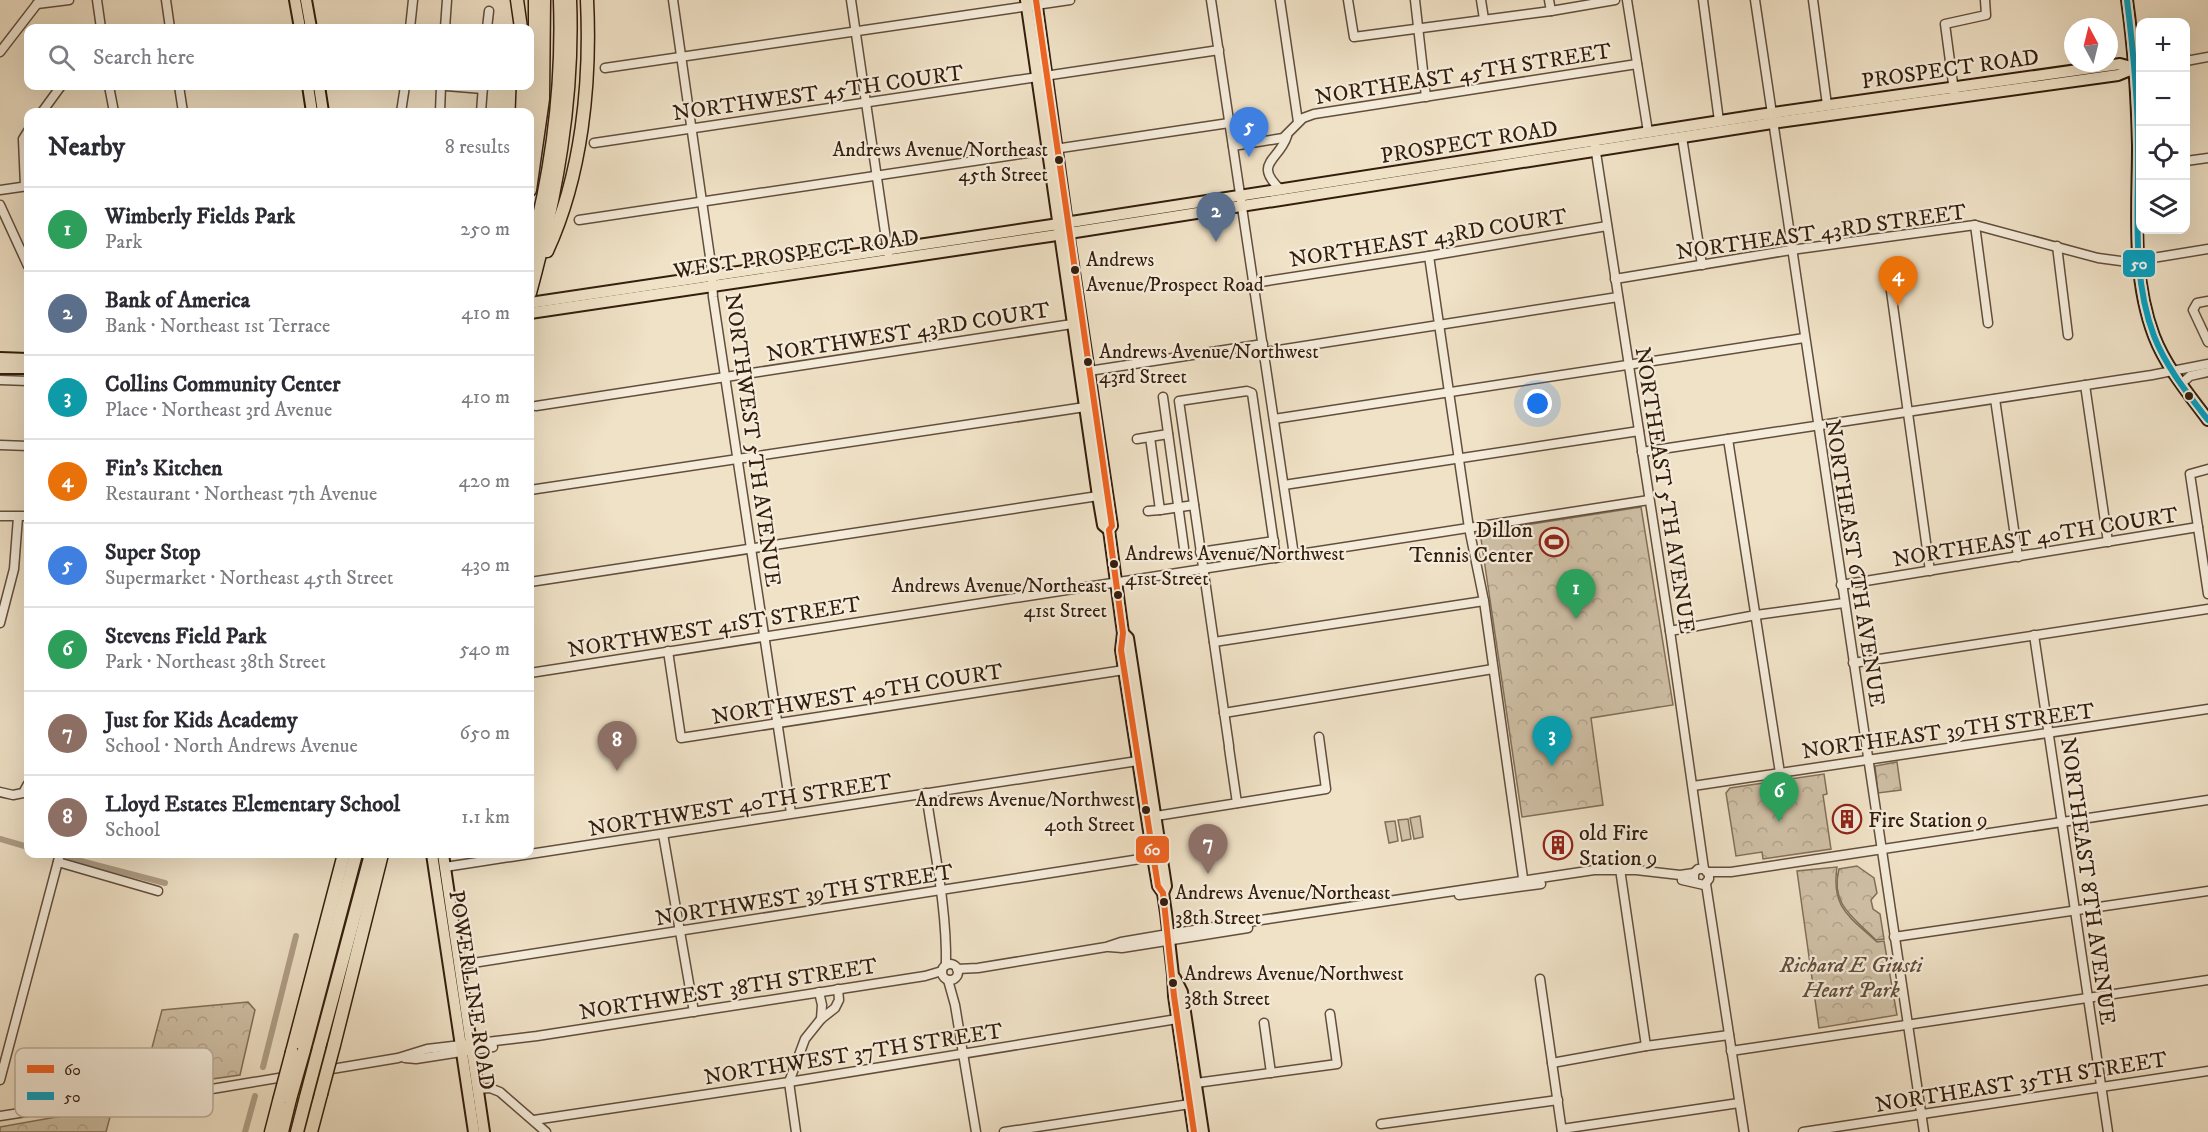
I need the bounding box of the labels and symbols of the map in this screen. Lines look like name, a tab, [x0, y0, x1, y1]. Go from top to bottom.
north arrow	[2064, 18, 2118, 72]
street label: NORTHEAST 45TH STREET	[1313, 38, 1614, 111]
street label: PROSPECT ROAD	[1860, 44, 2041, 95]
street label: NORTHWEST 45TH COURT	[671, 60, 966, 127]
pin: 5	[1230, 108, 1268, 157]
street label: PROSPECT ROAD	[1379, 115, 1560, 170]
place label: Andrews Avenue/Northeast 45th Street	[833, 138, 1048, 188]
marker: Andrews Avenue/Northeast 45th Street	[1053, 154, 1065, 166]
pin: 2	[1196, 192, 1236, 242]
street label: NORTHEAST 43RD STREET	[1674, 199, 1968, 266]
street label: NORTHEAST 43RD COURT	[1288, 203, 1569, 274]
street label: WEST PROSPECT ROAD	[671, 224, 921, 285]
place label: Andrews Avenue/Prospect Road	[1086, 248, 1264, 298]
line badge: 50	[2122, 249, 2156, 278]
text: 50	[2130, 254, 2148, 274]
pin: 4	[1878, 256, 1918, 306]
marker: Andrews Avenue/Prospect Road	[1069, 264, 1081, 276]
street label: NORTHWEST 5TH AVENUE	[719, 292, 786, 589]
street label: NORTHWEST 43RD COURT	[765, 297, 1052, 368]
place label: Andrews Avenue/Northwest 43rd Street	[1099, 340, 1319, 390]
street label: NORTHEAST 5TH AVENUE	[1629, 345, 1701, 635]
marker: Andrews Avenue/Northwest 43rd Street	[1082, 356, 1094, 368]
your location	[1523, 389, 1552, 418]
unlabelled marker	[2183, 390, 2195, 402]
street label: NORTHEAST 6TH AVENUE	[1818, 418, 1891, 709]
street label: NORTHEAST 40TH COURT	[1891, 502, 2180, 573]
place label: Dillon Tennis Center	[1409, 517, 1534, 569]
sports icon: Dillon Tennis Center	[1538, 526, 1570, 558]
place label: Andrews Avenue/Northwest 41st Street	[1125, 542, 1345, 592]
marker: Andrews Avenue/Northwest 41st Street	[1108, 558, 1120, 570]
pin: 1	[1556, 570, 1596, 619]
place label: Andrews Avenue/Northeast 41st Street	[892, 574, 1107, 624]
marker: Andrews Avenue/Northeast 41st Street	[1112, 589, 1124, 601]
street label: NORTHWEST 41ST STREET	[566, 591, 863, 664]
street label: NORTHWEST 40TH COURT	[710, 658, 1005, 731]
street label: NORTHEAST 39TH STREET	[1800, 698, 2097, 765]
pin: 3	[1532, 716, 1572, 766]
pin: 8	[598, 722, 636, 771]
street label: NORTHEAST 8TH AVENUE	[2054, 736, 2121, 1027]
street label: NORTHWEST 40TH STREET	[587, 768, 894, 843]
pin: 6	[1760, 772, 1798, 822]
place label: Andrews Avenue/Northwest 40th Street	[915, 788, 1135, 838]
building icon: Fire Station 9	[1831, 803, 1863, 835]
marker: Andrews Avenue/Northwest 40th Street	[1140, 804, 1152, 816]
place label: Fire Station 9	[1868, 807, 1988, 834]
place label: old Fire Station 9	[1579, 820, 1658, 872]
pin: 7	[1188, 824, 1228, 874]
building icon: old Fire Station 9	[1542, 829, 1574, 861]
line badge: 60	[1135, 835, 1170, 864]
text: 60	[1144, 840, 1161, 860]
street label: NORTHWEST 39TH STREET	[653, 859, 955, 932]
place label: Andrews Avenue/Northeast 38th Street	[1175, 881, 1390, 931]
street label: POWERLINE ROAD	[442, 888, 501, 1092]
marker: Andrews Avenue/Northeast 38th Street	[1158, 896, 1170, 908]
park label: Richard E Giusti Heart Park	[1779, 952, 1923, 1004]
street label: NORTHWEST 38TH STREET	[577, 953, 879, 1026]
place label: Andrews Avenue/Northwest 38th Street	[1184, 962, 1404, 1012]
marker: Andrews Avenue/Northwest 38th Street	[1167, 977, 1179, 989]
street label: NORTHWEST 37TH STREET	[702, 1017, 1005, 1091]
street label: NORTHEAST 35TH STREET	[1873, 1046, 2169, 1119]
legend	[15, 1048, 213, 1117]
text: 60	[64, 1060, 81, 1080]
text: 50	[64, 1087, 81, 1107]

